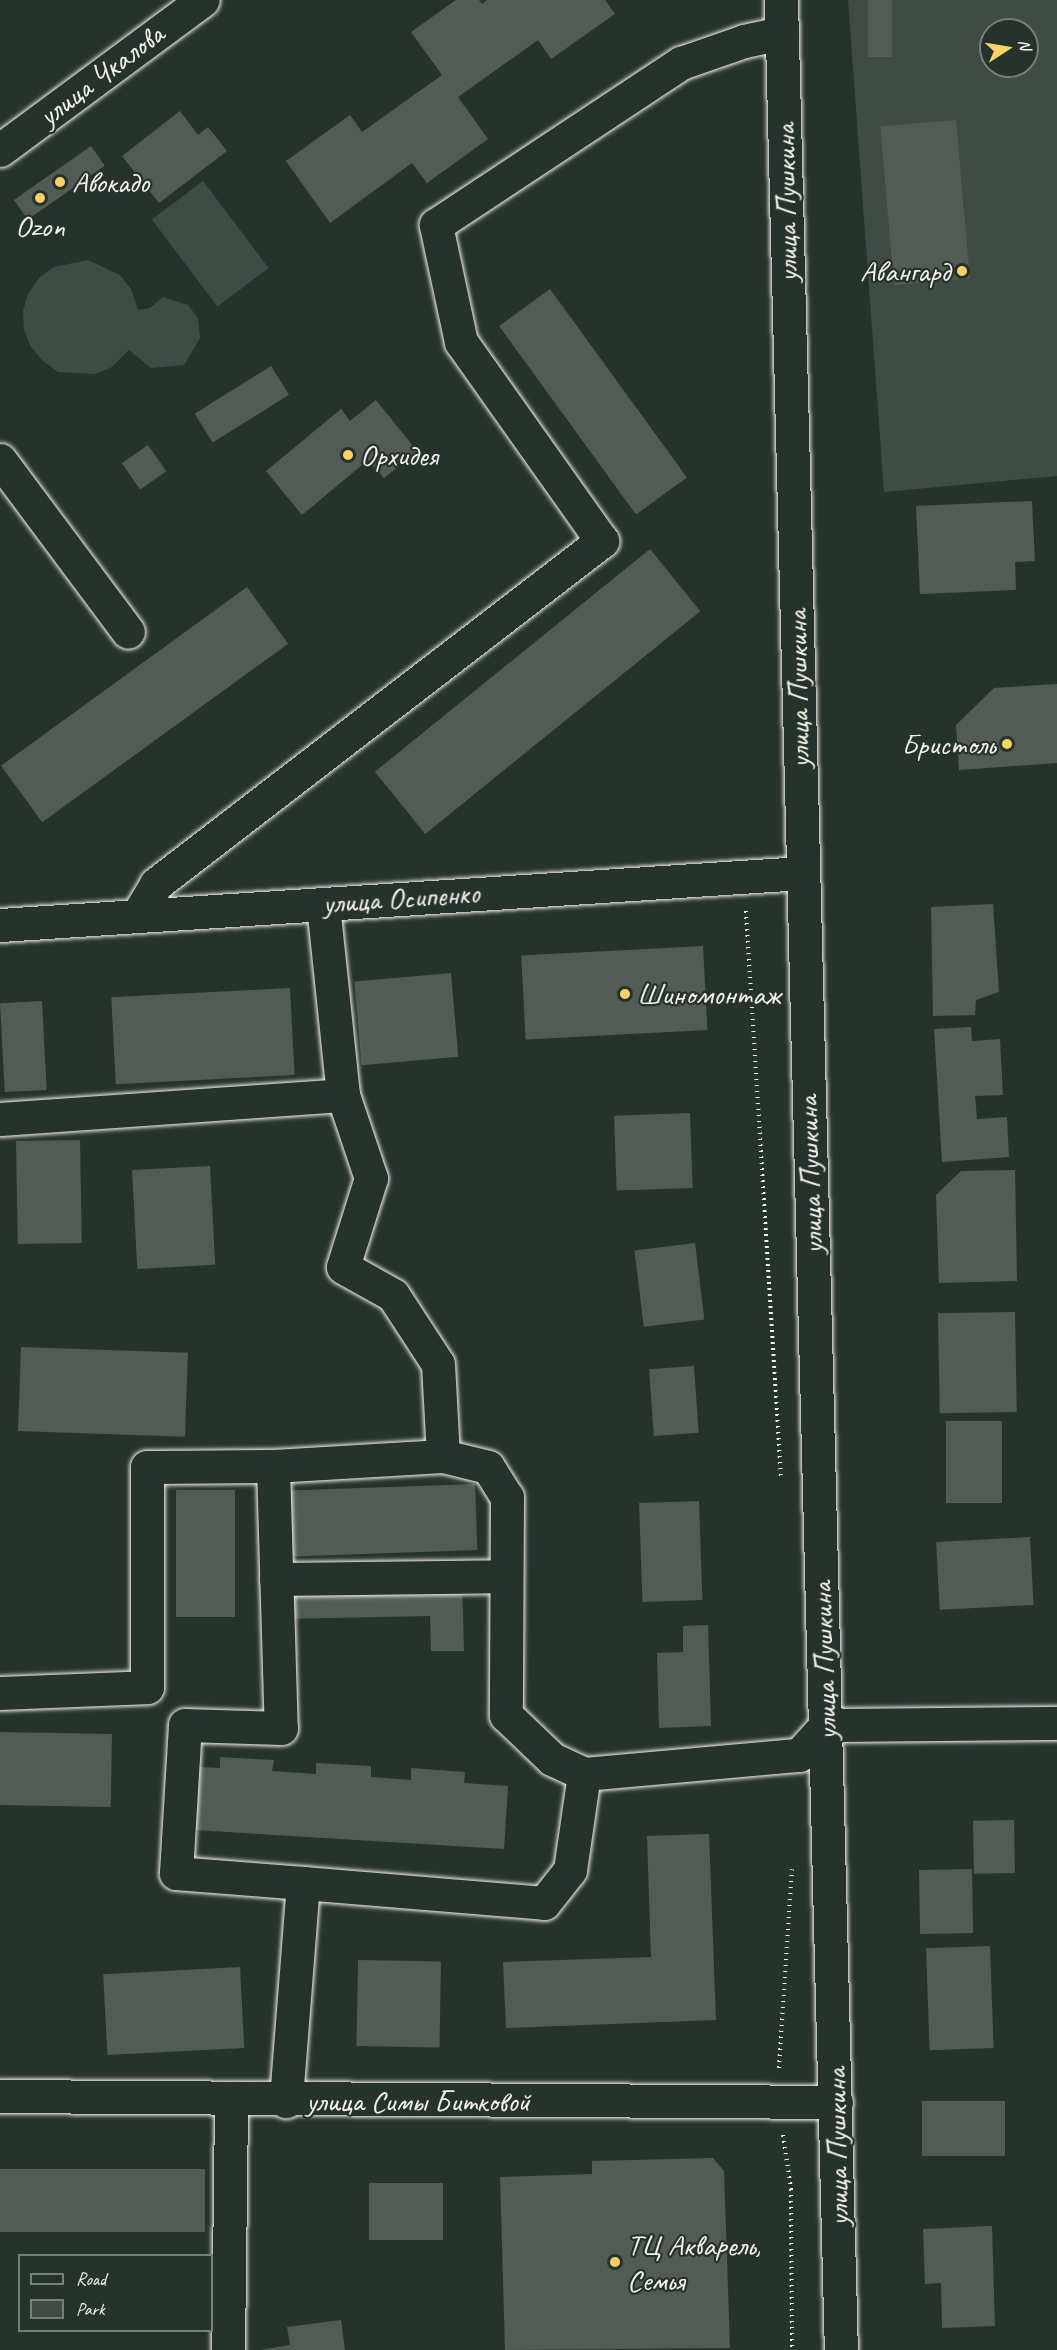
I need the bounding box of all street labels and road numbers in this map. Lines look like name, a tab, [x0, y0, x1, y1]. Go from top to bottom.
street label: улица Чкалова	[32, 17, 170, 133]
street label: улица Пушкина	[767, 123, 805, 283]
street label: улица Пушкина	[779, 609, 817, 769]
street label: улица Осипенко	[321, 875, 481, 921]
street label: улица Пушкина	[789, 1094, 831, 1256]
street label: улица Пушкина	[803, 1580, 845, 1742]
street label: улица Пушкина	[818, 2067, 856, 2227]
street label: улица Симы Битковой	[306, 2083, 530, 2119]

